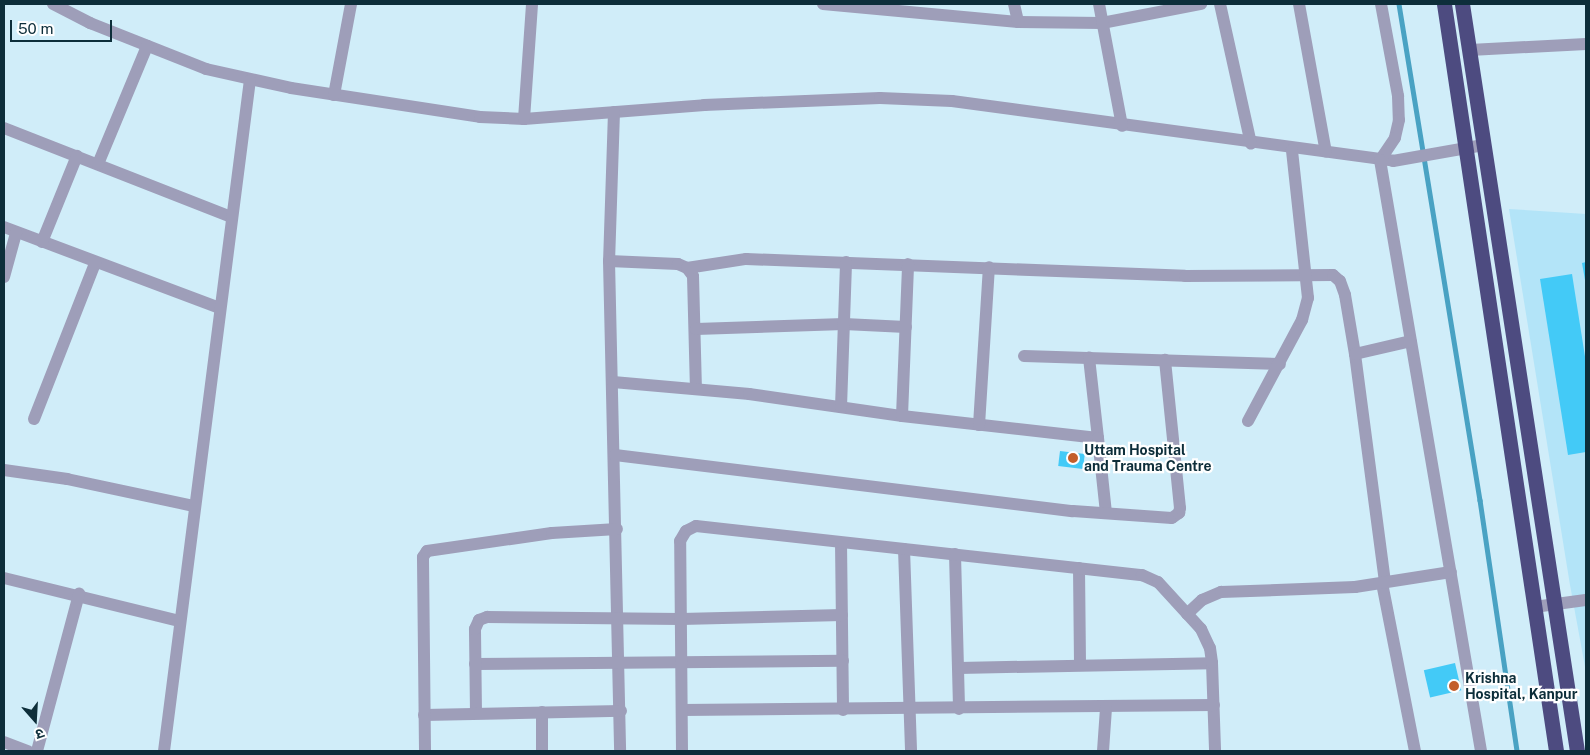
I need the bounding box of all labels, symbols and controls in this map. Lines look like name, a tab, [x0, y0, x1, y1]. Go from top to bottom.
scale bar	[12, 10, 115, 42]
text: 50 m	[18, 20, 53, 37]
place label: Uttam Hospital and Trauma Centre	[1084, 442, 1212, 474]
marker: Uttam Hospital and Trauma Centre	[1066, 451, 1080, 465]
place label: Krishna Hospital, Kanpur	[1465, 670, 1577, 702]
marker: Krishna Hospital, Kanpur	[1447, 679, 1461, 693]
north arrow	[10, 695, 60, 745]
text: उ	[33, 725, 46, 743]

